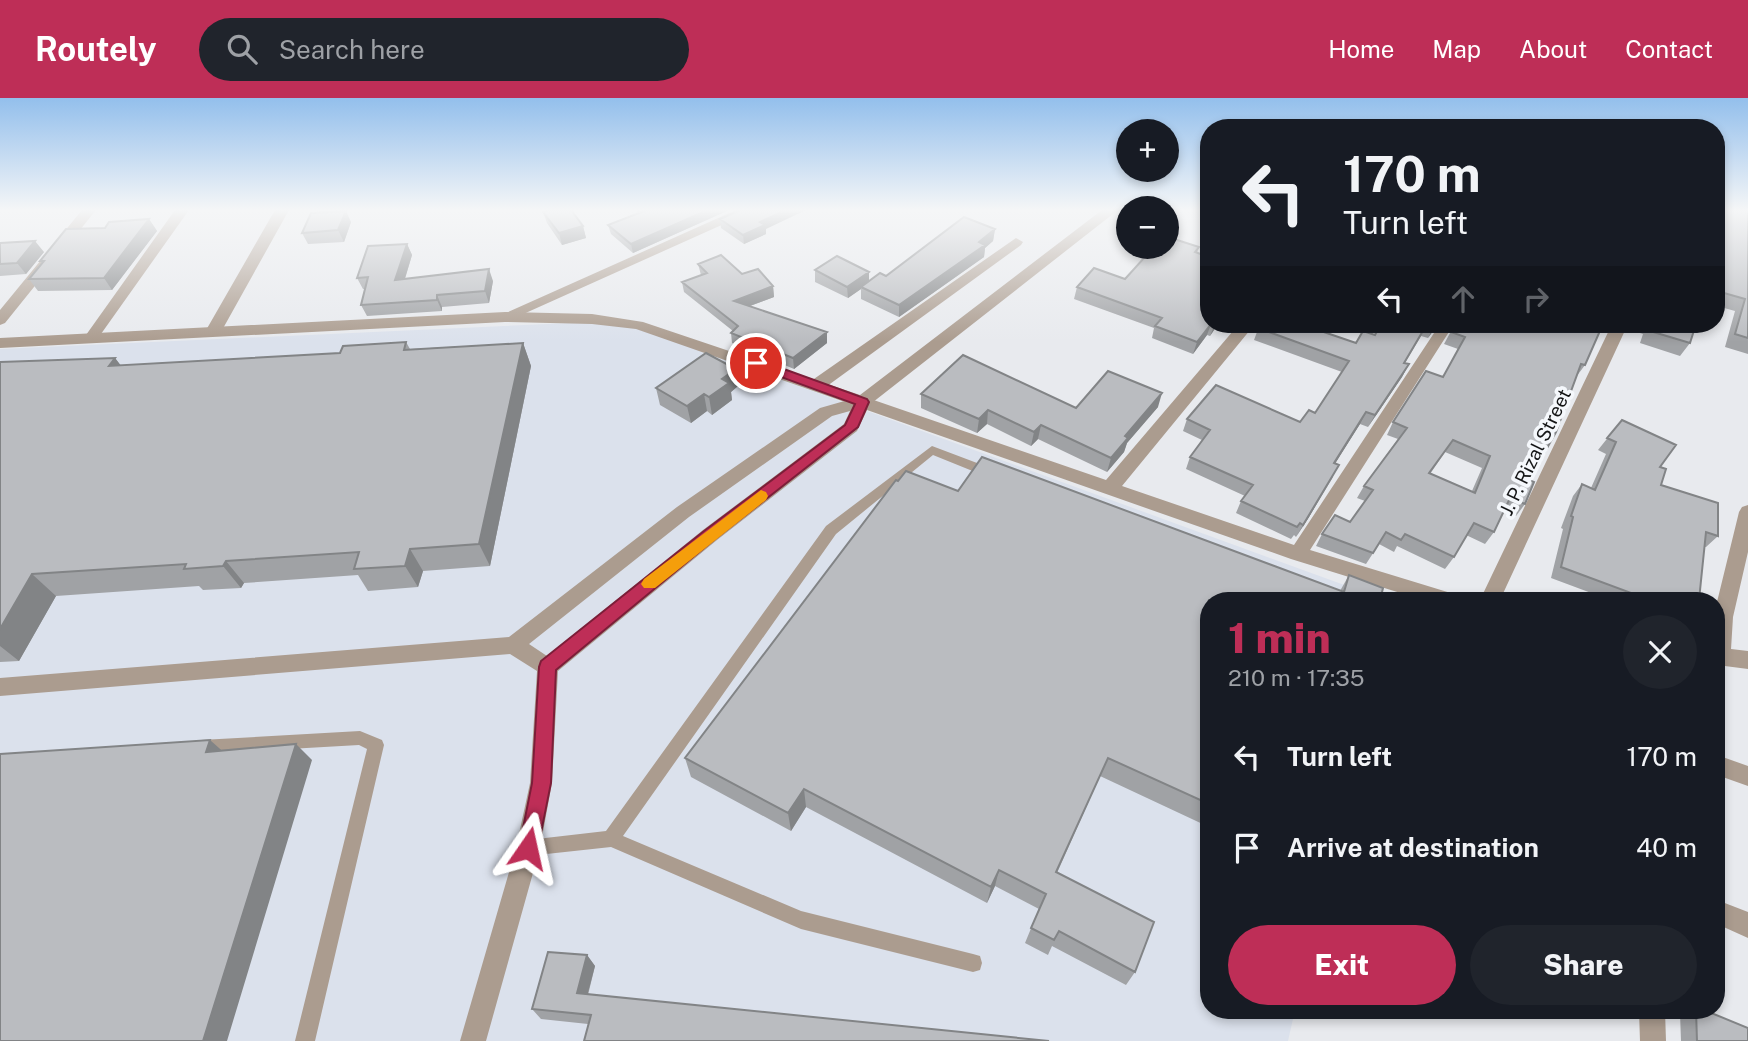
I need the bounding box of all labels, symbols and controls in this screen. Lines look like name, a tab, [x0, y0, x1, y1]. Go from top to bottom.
search box	[199, 18, 689, 81]
text: Routely	[35, 30, 157, 68]
icon: search	[223, 30, 261, 68]
text: Search here	[279, 34, 425, 65]
text: Home	[1328, 35, 1394, 63]
text: Map	[1432, 35, 1481, 63]
text: About	[1519, 35, 1587, 63]
text: Contact	[1625, 35, 1713, 63]
map controls	[1116, 119, 1179, 259]
button: +	[1116, 119, 1179, 182]
text: 170 m	[1343, 145, 1481, 203]
icon: left	[1228, 147, 1319, 238]
button: −	[1116, 196, 1179, 259]
text: Turn left	[1343, 204, 1468, 241]
icon: left	[1371, 280, 1409, 318]
icon: ahead	[1444, 280, 1482, 318]
icon: right	[1517, 280, 1555, 318]
pin	[726, 333, 786, 393]
icon: arrive	[737, 344, 775, 382]
street label: J. P. Rizal Street	[1495, 385, 1575, 519]
text: 1 min	[1228, 613, 1331, 662]
button: close	[1623, 615, 1697, 689]
text: 210 m · 17:35	[1228, 664, 1365, 691]
icon: left	[1228, 738, 1266, 776]
text: Turn left	[1287, 741, 1392, 772]
text: 170 m	[1627, 741, 1697, 772]
position arrow	[491, 811, 565, 885]
icon: arrive	[1228, 829, 1266, 867]
text: Arrive at destination	[1287, 832, 1539, 863]
text: 40 m	[1636, 832, 1697, 863]
button: Exit	[1228, 925, 1456, 1005]
button: Share	[1470, 925, 1697, 1005]

